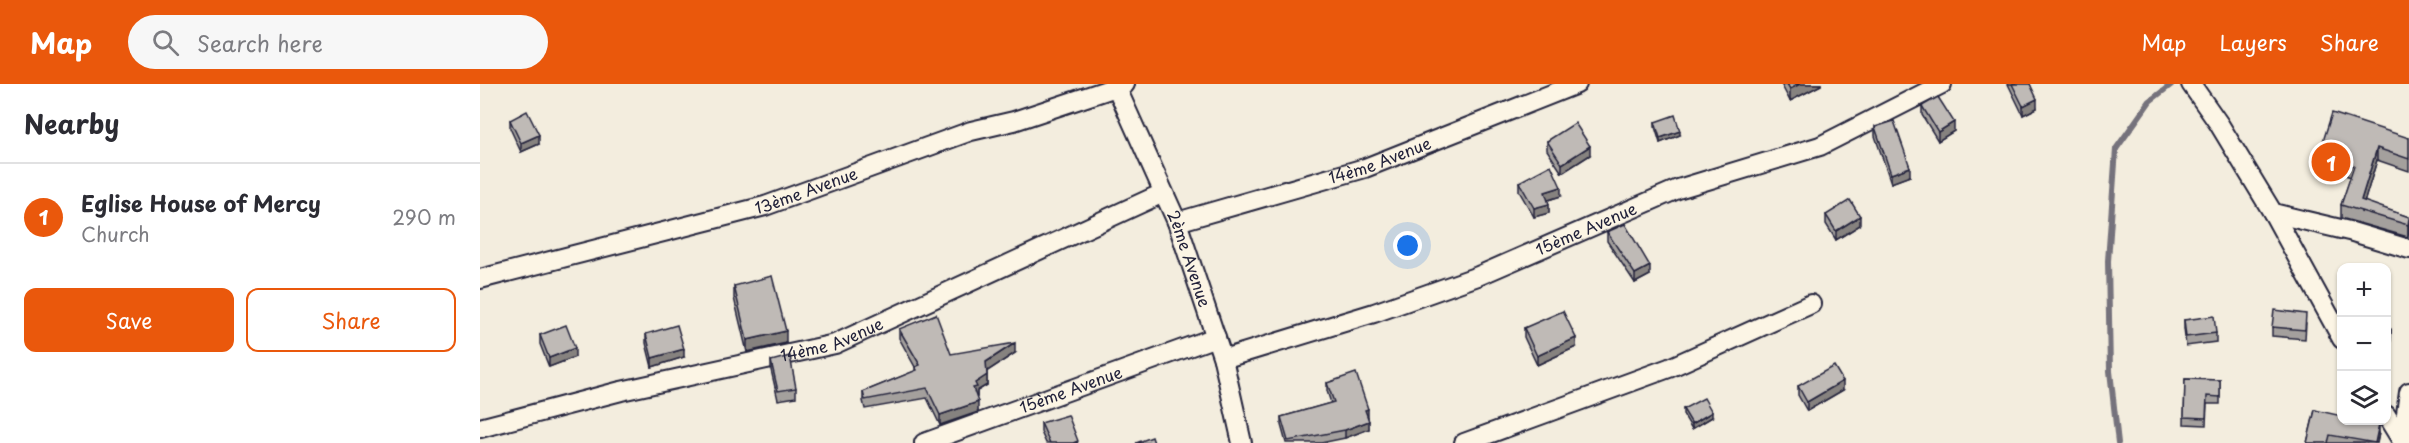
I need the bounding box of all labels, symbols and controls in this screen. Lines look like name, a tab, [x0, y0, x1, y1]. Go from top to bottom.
search box	[128, 15, 548, 69]
text: Map	[30, 21, 92, 64]
icon: search	[149, 26, 182, 59]
text: Search here	[197, 26, 323, 59]
text: Map	[2142, 26, 2186, 58]
text: Layers	[2219, 26, 2287, 58]
text: Share	[2320, 26, 2379, 58]
text: Nearby	[24, 104, 119, 143]
street label: 14ème Avenue	[1326, 130, 1434, 189]
pin: 1	[2312, 140, 2350, 184]
street label: 13ème Avenue	[752, 160, 861, 219]
text: Eglise House of Mercy	[81, 186, 321, 219]
street label: 15ème Avenue	[1531, 195, 1640, 261]
text: 1	[39, 202, 48, 232]
text: 290 m	[392, 202, 456, 232]
street label: 2ème Avenue	[1162, 206, 1218, 310]
text: Church	[81, 219, 150, 249]
your location	[1393, 231, 1422, 260]
map controls	[2337, 263, 2391, 425]
button: +	[2337, 263, 2391, 317]
button: Save	[24, 288, 234, 352]
button: Share	[246, 288, 456, 352]
street label: 14ème Avenue	[778, 310, 887, 367]
button: −	[2337, 317, 2391, 371]
street label: 15ème Avenue	[1015, 359, 1125, 419]
button: layers	[2337, 371, 2391, 425]

